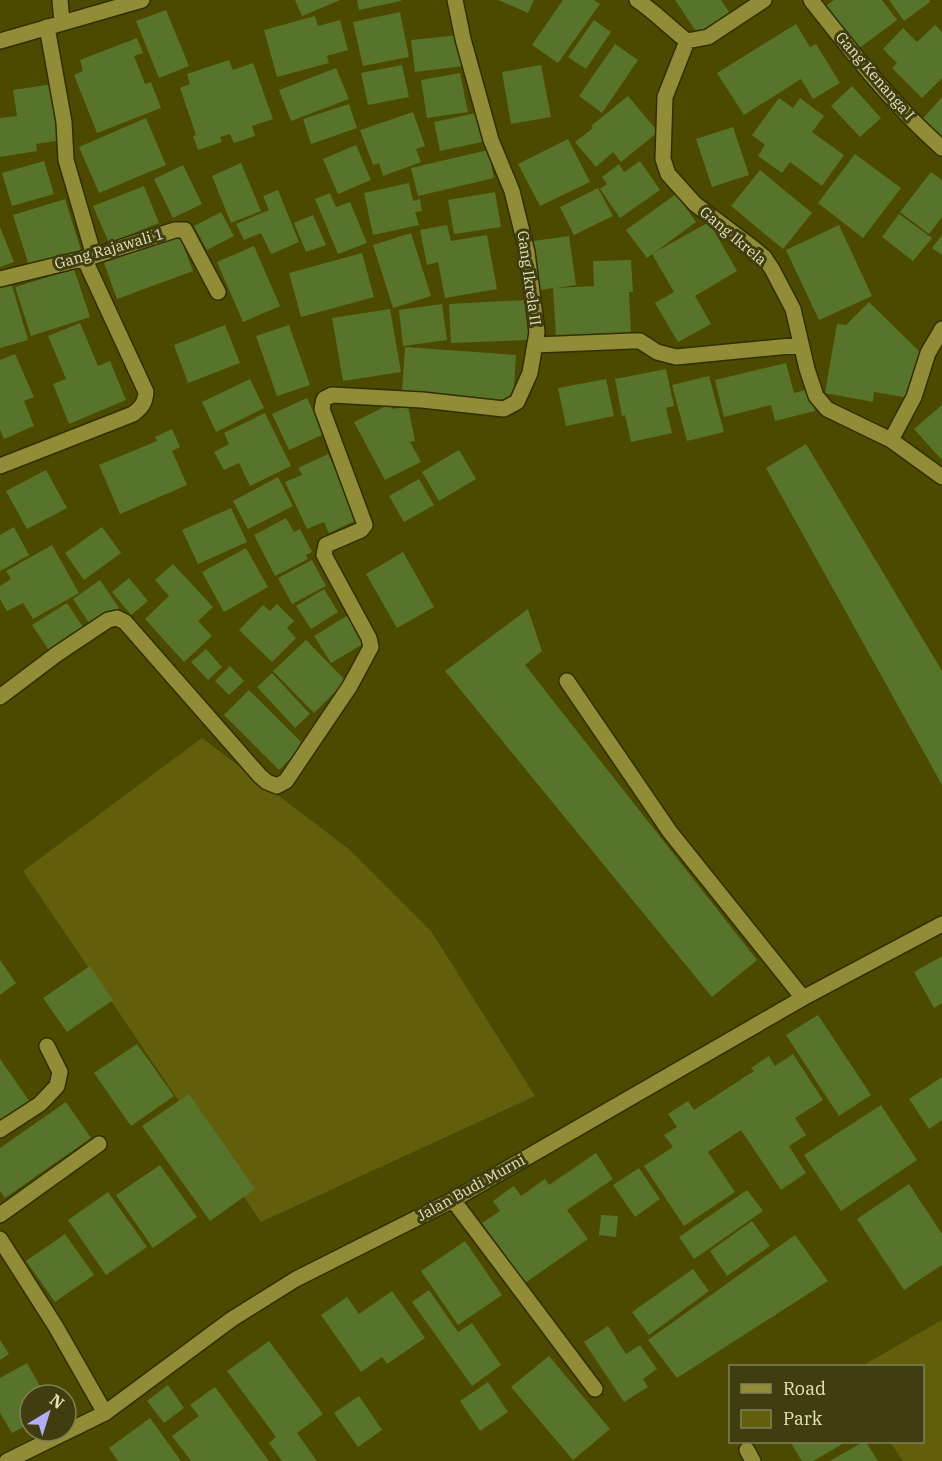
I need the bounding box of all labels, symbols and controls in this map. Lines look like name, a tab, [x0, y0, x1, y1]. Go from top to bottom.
street label: Gang Kenanga I	[832, 28, 919, 124]
street label: Gang Ikrela	[696, 202, 771, 269]
street label: Gang Rajawali 1	[52, 224, 166, 273]
street label: Gang Ikrela II	[513, 229, 546, 327]
street label: Jalan Budi Murni	[413, 1150, 528, 1225]
legend	[729, 1365, 924, 1443]
text: Road	[783, 1377, 826, 1400]
north arrow	[18, 1383, 78, 1443]
text: N	[46, 1389, 68, 1413]
text: Park	[783, 1407, 823, 1430]

